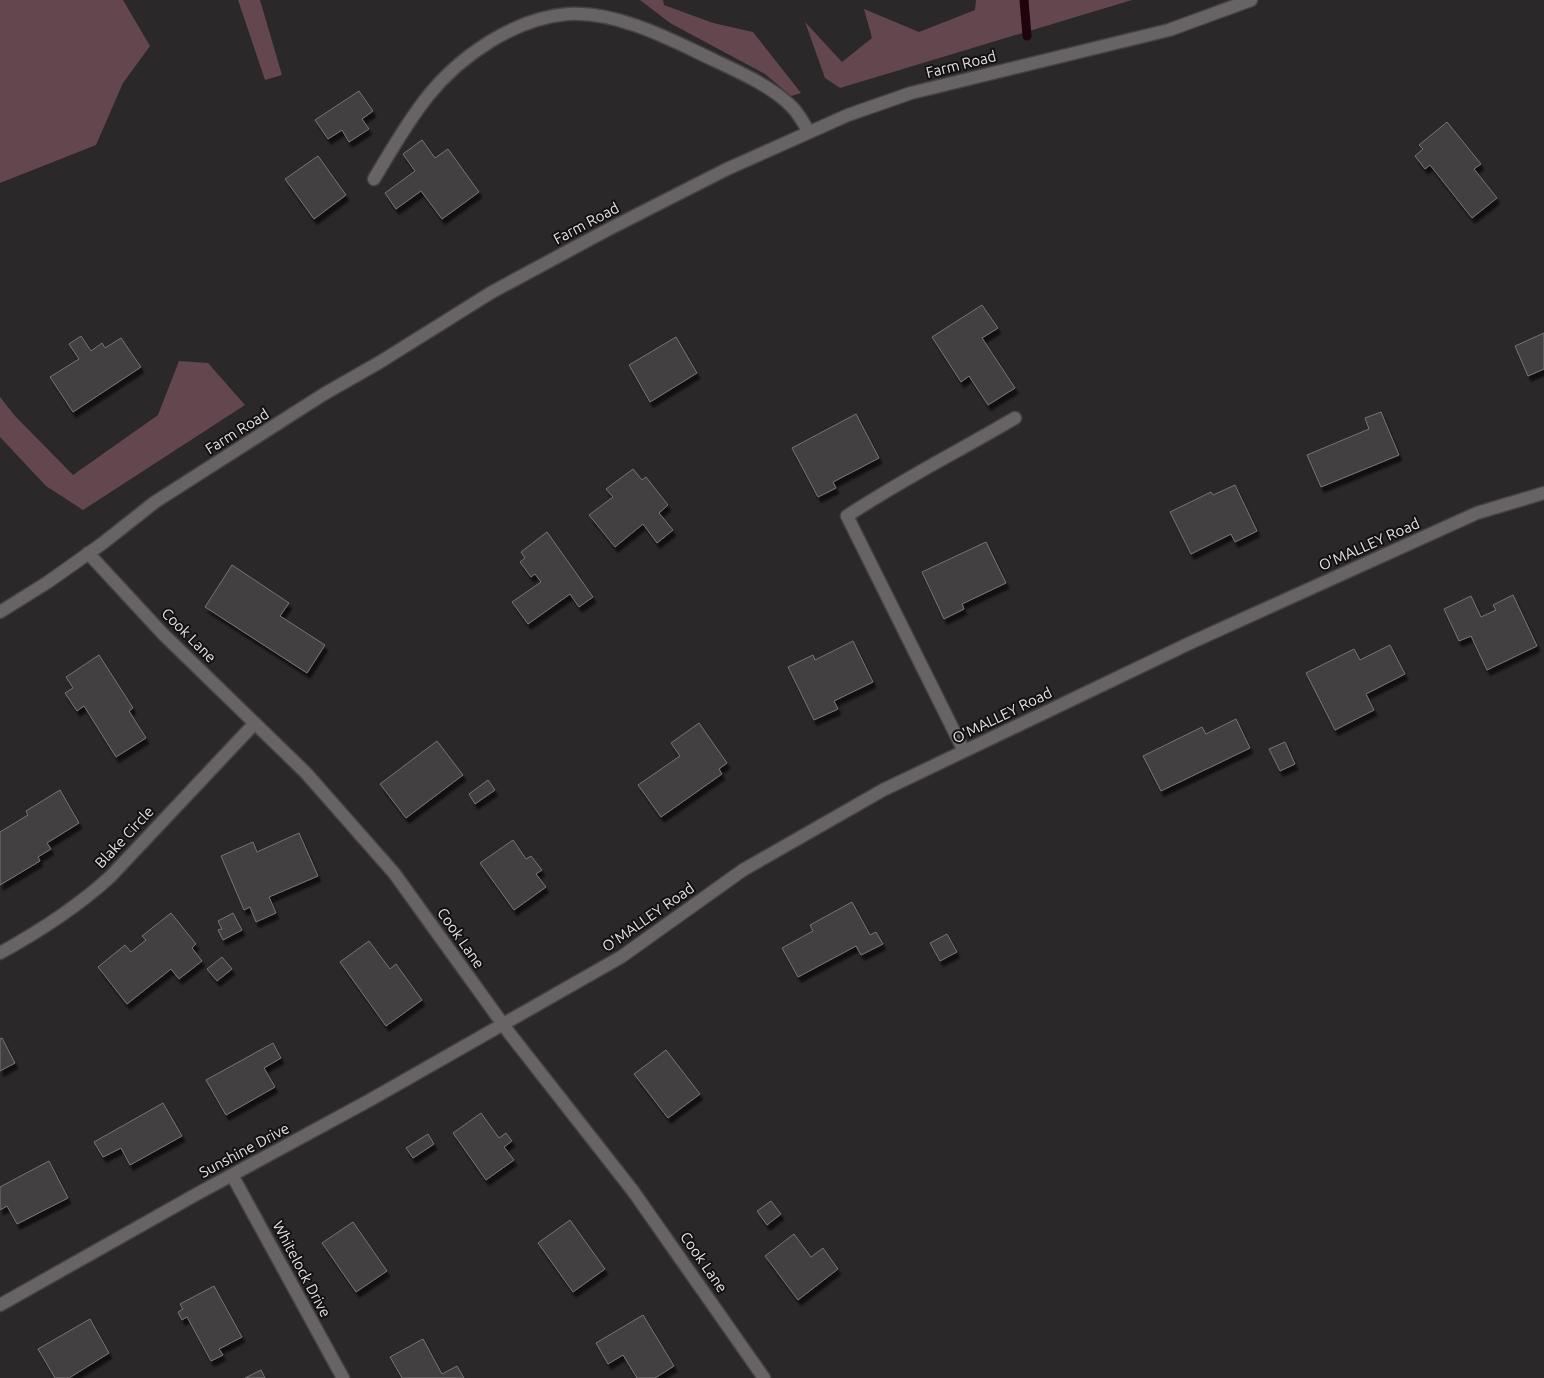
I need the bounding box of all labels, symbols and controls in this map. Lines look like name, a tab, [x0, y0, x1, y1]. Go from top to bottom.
street label: Farm Road	[924, 47, 998, 81]
street label: Farm Road	[550, 199, 622, 247]
street label: Farm Road	[202, 405, 272, 457]
street label: O'MALLEY Road	[1316, 514, 1422, 574]
street label: Cook Lane	[158, 604, 220, 666]
street label: O'MALLEY Road	[950, 684, 1054, 746]
street label: Blake Circle	[91, 803, 157, 871]
street label: O'MALLEY Road	[599, 879, 697, 955]
street label: Cook Lane	[434, 904, 488, 972]
street label: Sunshine Drive	[196, 1119, 292, 1181]
street label: Whitelock Drive	[270, 1218, 334, 1320]
street label: Cook Lane	[677, 1228, 731, 1296]

